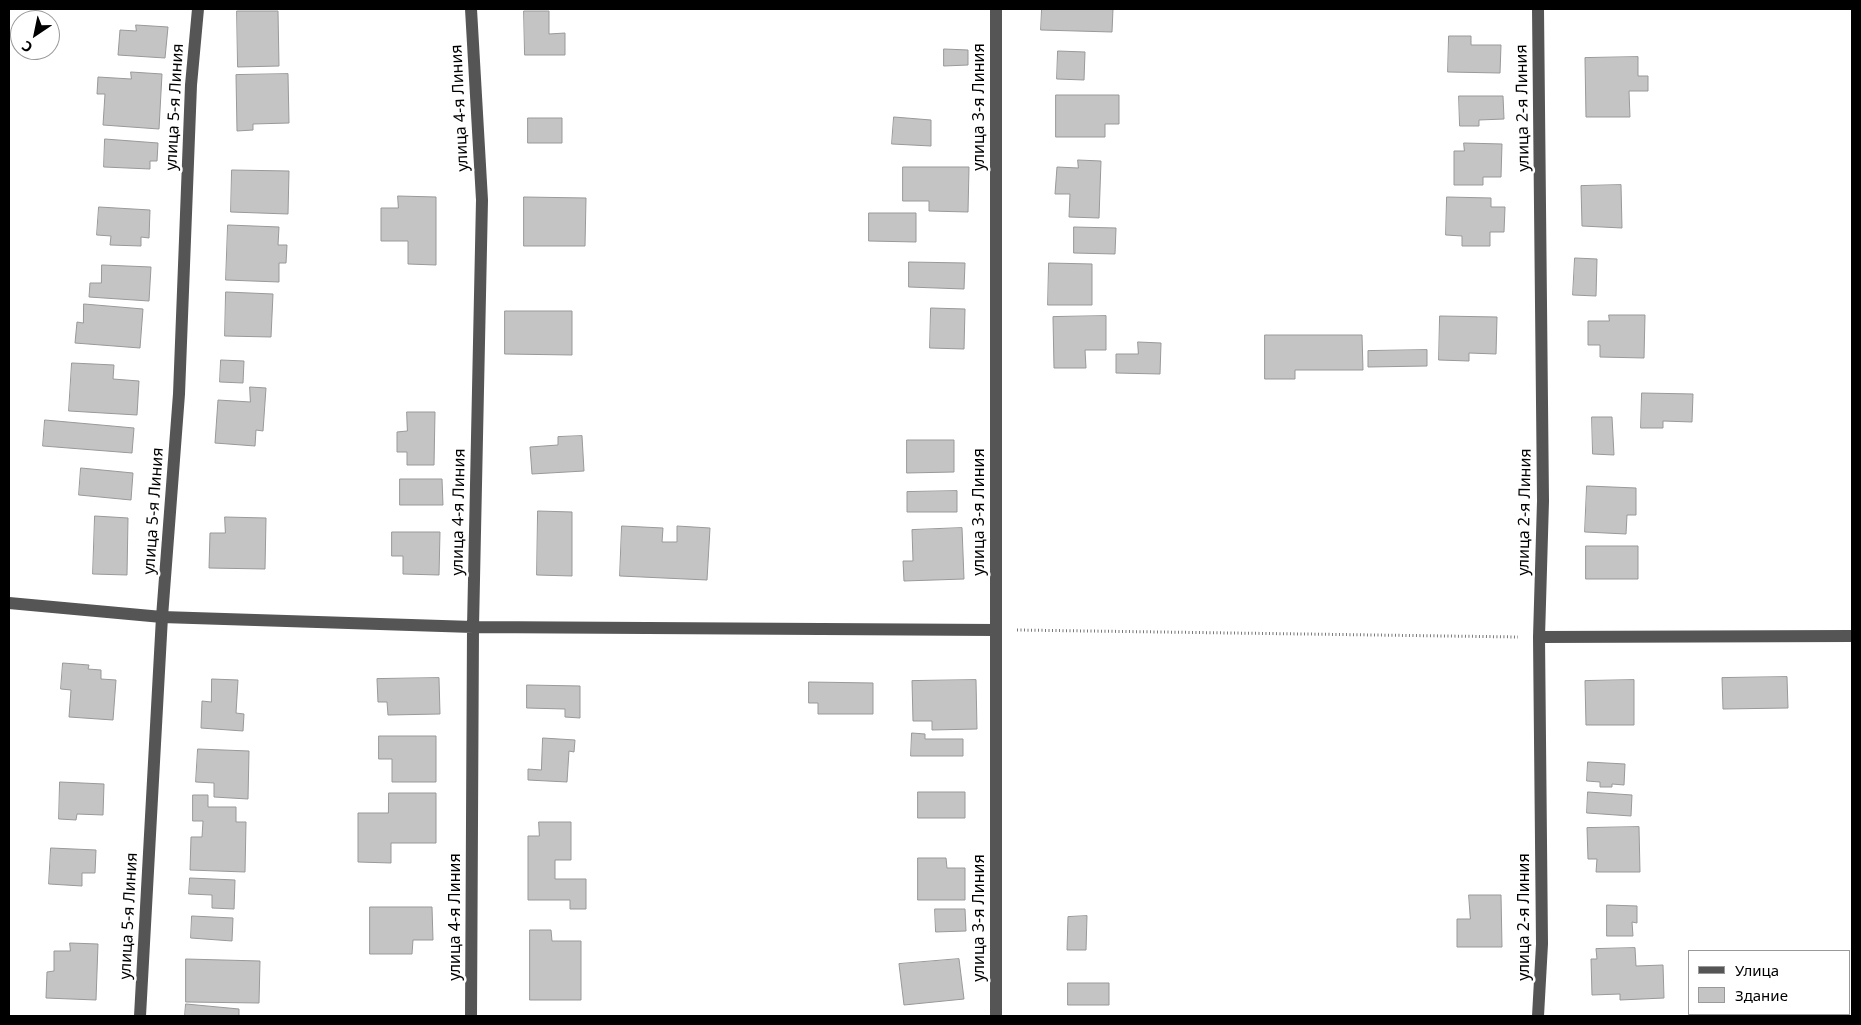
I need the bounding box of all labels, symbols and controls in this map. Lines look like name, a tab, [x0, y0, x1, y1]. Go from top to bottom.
north arrow	[10, 10, 60, 60]
text: С	[18, 37, 36, 57]
street label: улица 5-я Линия	[162, 43, 188, 171]
street label: улица 3-я Линия	[969, 43, 989, 171]
street label: улица 4-я Линия	[447, 44, 473, 172]
street label: улица 2-я Линия	[1512, 44, 1534, 172]
street label: улица 5-я Линия	[140, 447, 168, 575]
street label: улица 4-я Линия	[448, 448, 470, 576]
street label: улица 3-я Линия	[969, 448, 989, 576]
street label: улица 2-я Линия	[1514, 448, 1536, 576]
street label: улица 5-я Линия	[116, 852, 142, 980]
street label: улица 4-я Линия	[445, 853, 465, 981]
street label: улица 2-я Линия	[1514, 853, 1534, 981]
street label: улица 3-я Линия	[969, 854, 989, 982]
legend	[1688, 950, 1851, 1015]
text: Улица	[1735, 960, 1779, 980]
text: Здание	[1735, 985, 1788, 1005]

